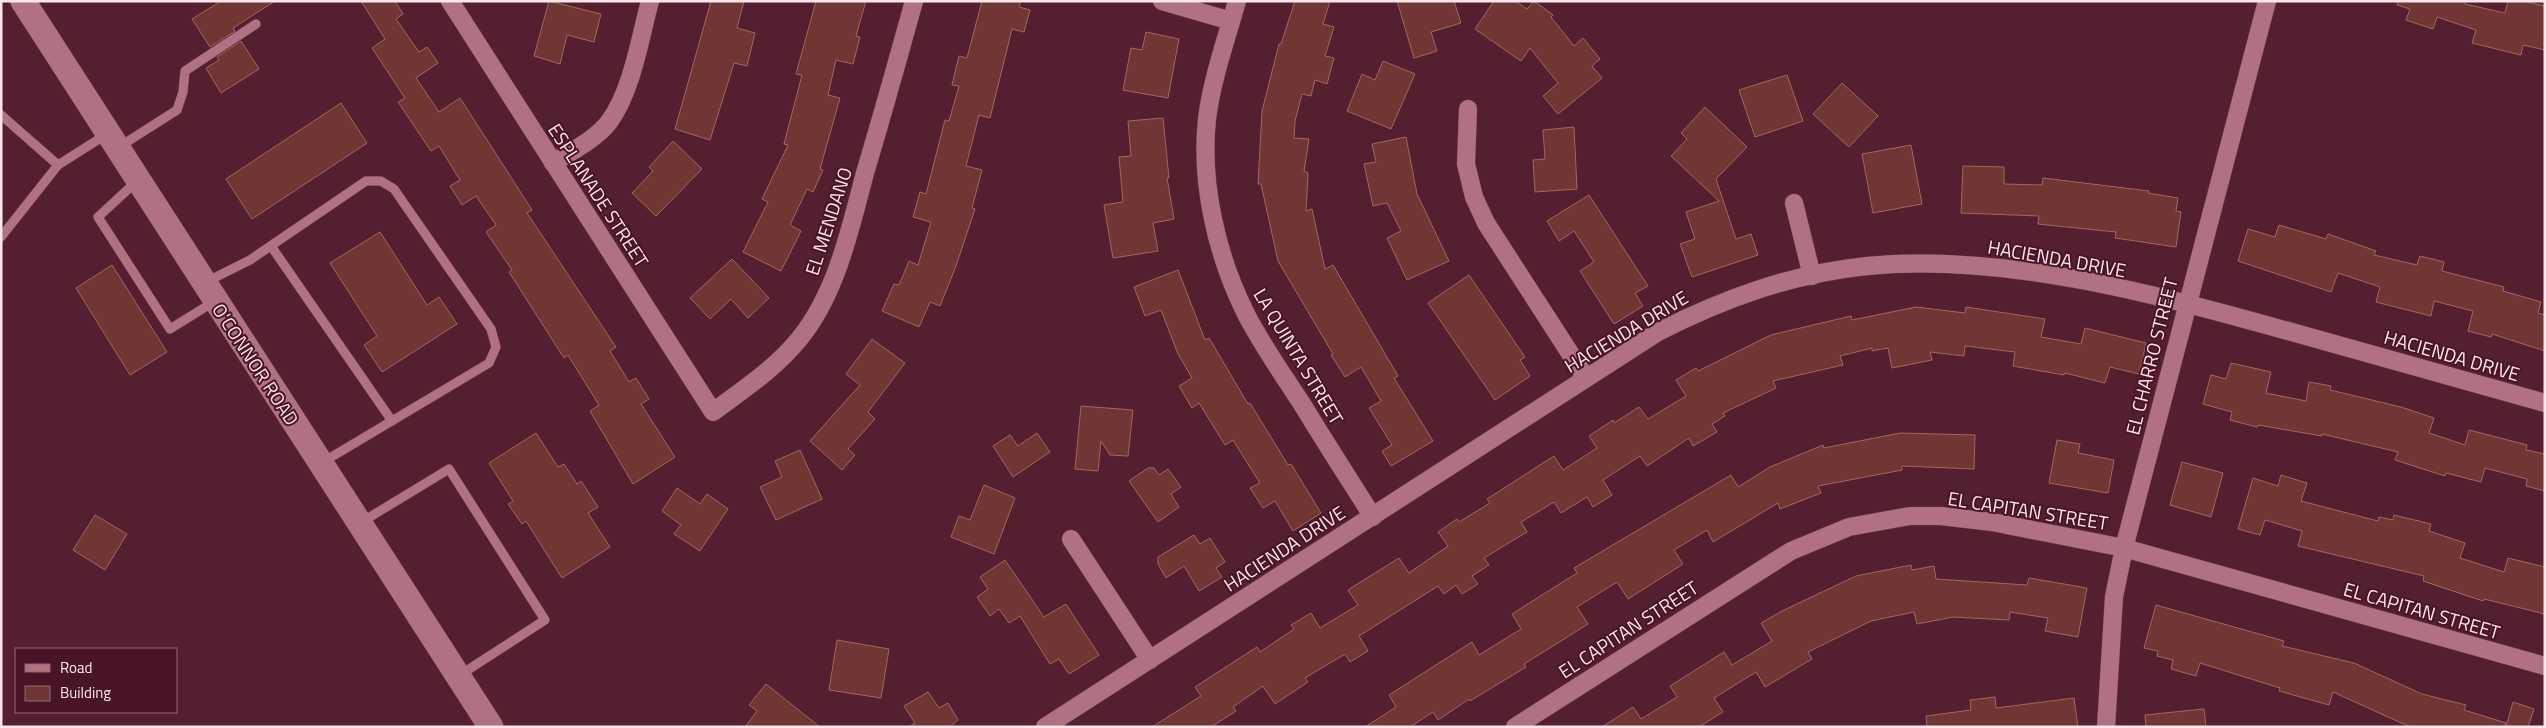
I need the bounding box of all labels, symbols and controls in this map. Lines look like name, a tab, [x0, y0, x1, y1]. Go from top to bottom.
street label: ESPLANADE STREET	[541, 117, 657, 273]
street label: EL MENDANO	[797, 163, 859, 279]
street label: HACIENDA DRIVE	[1986, 232, 2128, 284]
street label: EL CHARRO STREET	[2117, 274, 2185, 438]
street label: LA QUINTA STREET	[1247, 282, 1351, 430]
street label: HACIENDA DRIVE	[1559, 283, 1693, 379]
street label: O'CONNOR ROAD	[205, 297, 307, 431]
street label: HACIENDA DRIVE	[2381, 322, 2523, 388]
street label: EL CAPITAN STREET	[1946, 483, 2110, 537]
street label: HACIENDA DRIVE	[1217, 498, 1351, 598]
street label: EL CAPITAN STREET	[1552, 573, 1704, 685]
street label: EL CAPITAN STREET	[2340, 574, 2504, 646]
legend	[15, 648, 178, 713]
text: Road	[60, 656, 92, 679]
text: Building	[60, 681, 111, 704]

